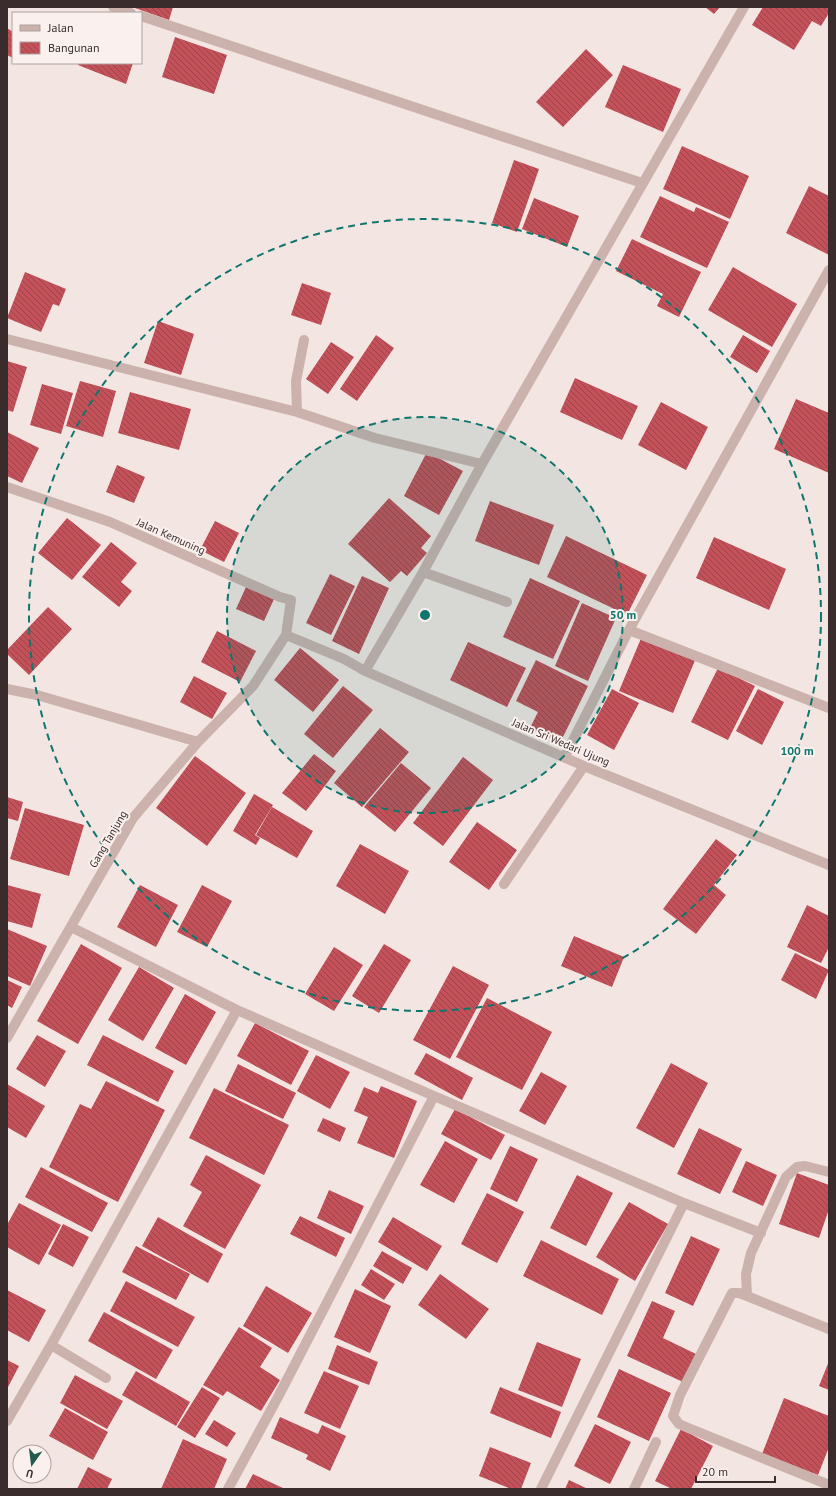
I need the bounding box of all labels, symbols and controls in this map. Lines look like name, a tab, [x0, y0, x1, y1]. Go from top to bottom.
legend	[12, 12, 142, 64]
text: Jalan	[47, 20, 73, 35]
text: Bangunan	[48, 40, 100, 55]
street label: Jalan Kemuning	[134, 514, 208, 557]
text: 50 m	[610, 607, 636, 622]
centre of rings	[418, 608, 432, 622]
street label: Jalan Sri Wedari Ujung	[509, 715, 612, 769]
text: 100 m	[780, 743, 814, 758]
street label: Gang Tanjung	[86, 808, 130, 870]
north arrow	[12, 1444, 52, 1484]
scale bar	[696, 1458, 775, 1484]
text: 20 m	[702, 1464, 728, 1479]
text: U	[24, 1466, 35, 1481]

